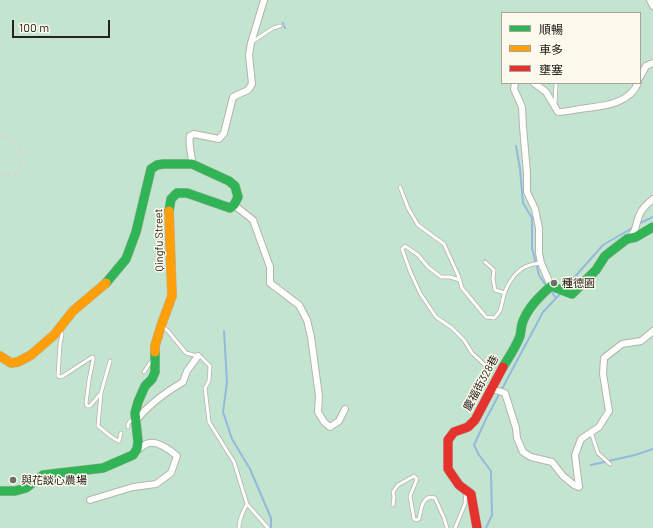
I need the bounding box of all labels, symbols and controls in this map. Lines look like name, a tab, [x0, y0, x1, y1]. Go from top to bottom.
scale bar	[14, 12, 112, 38]
legend	[501, 12, 641, 84]
text: 100 m	[19, 20, 49, 34]
text: 順暢	[539, 22, 563, 36]
text: 車多	[539, 42, 563, 56]
text: 壅塞	[539, 62, 563, 76]
street label: Qingfu Street	[152, 208, 166, 272]
place label: 種德園	[562, 276, 595, 290]
marker: 種德園	[549, 278, 559, 288]
street label: 慶福街328巷	[461, 353, 501, 413]
place label: 與花談心農場	[21, 473, 87, 487]
marker: 與花談心農場	[8, 475, 18, 485]

